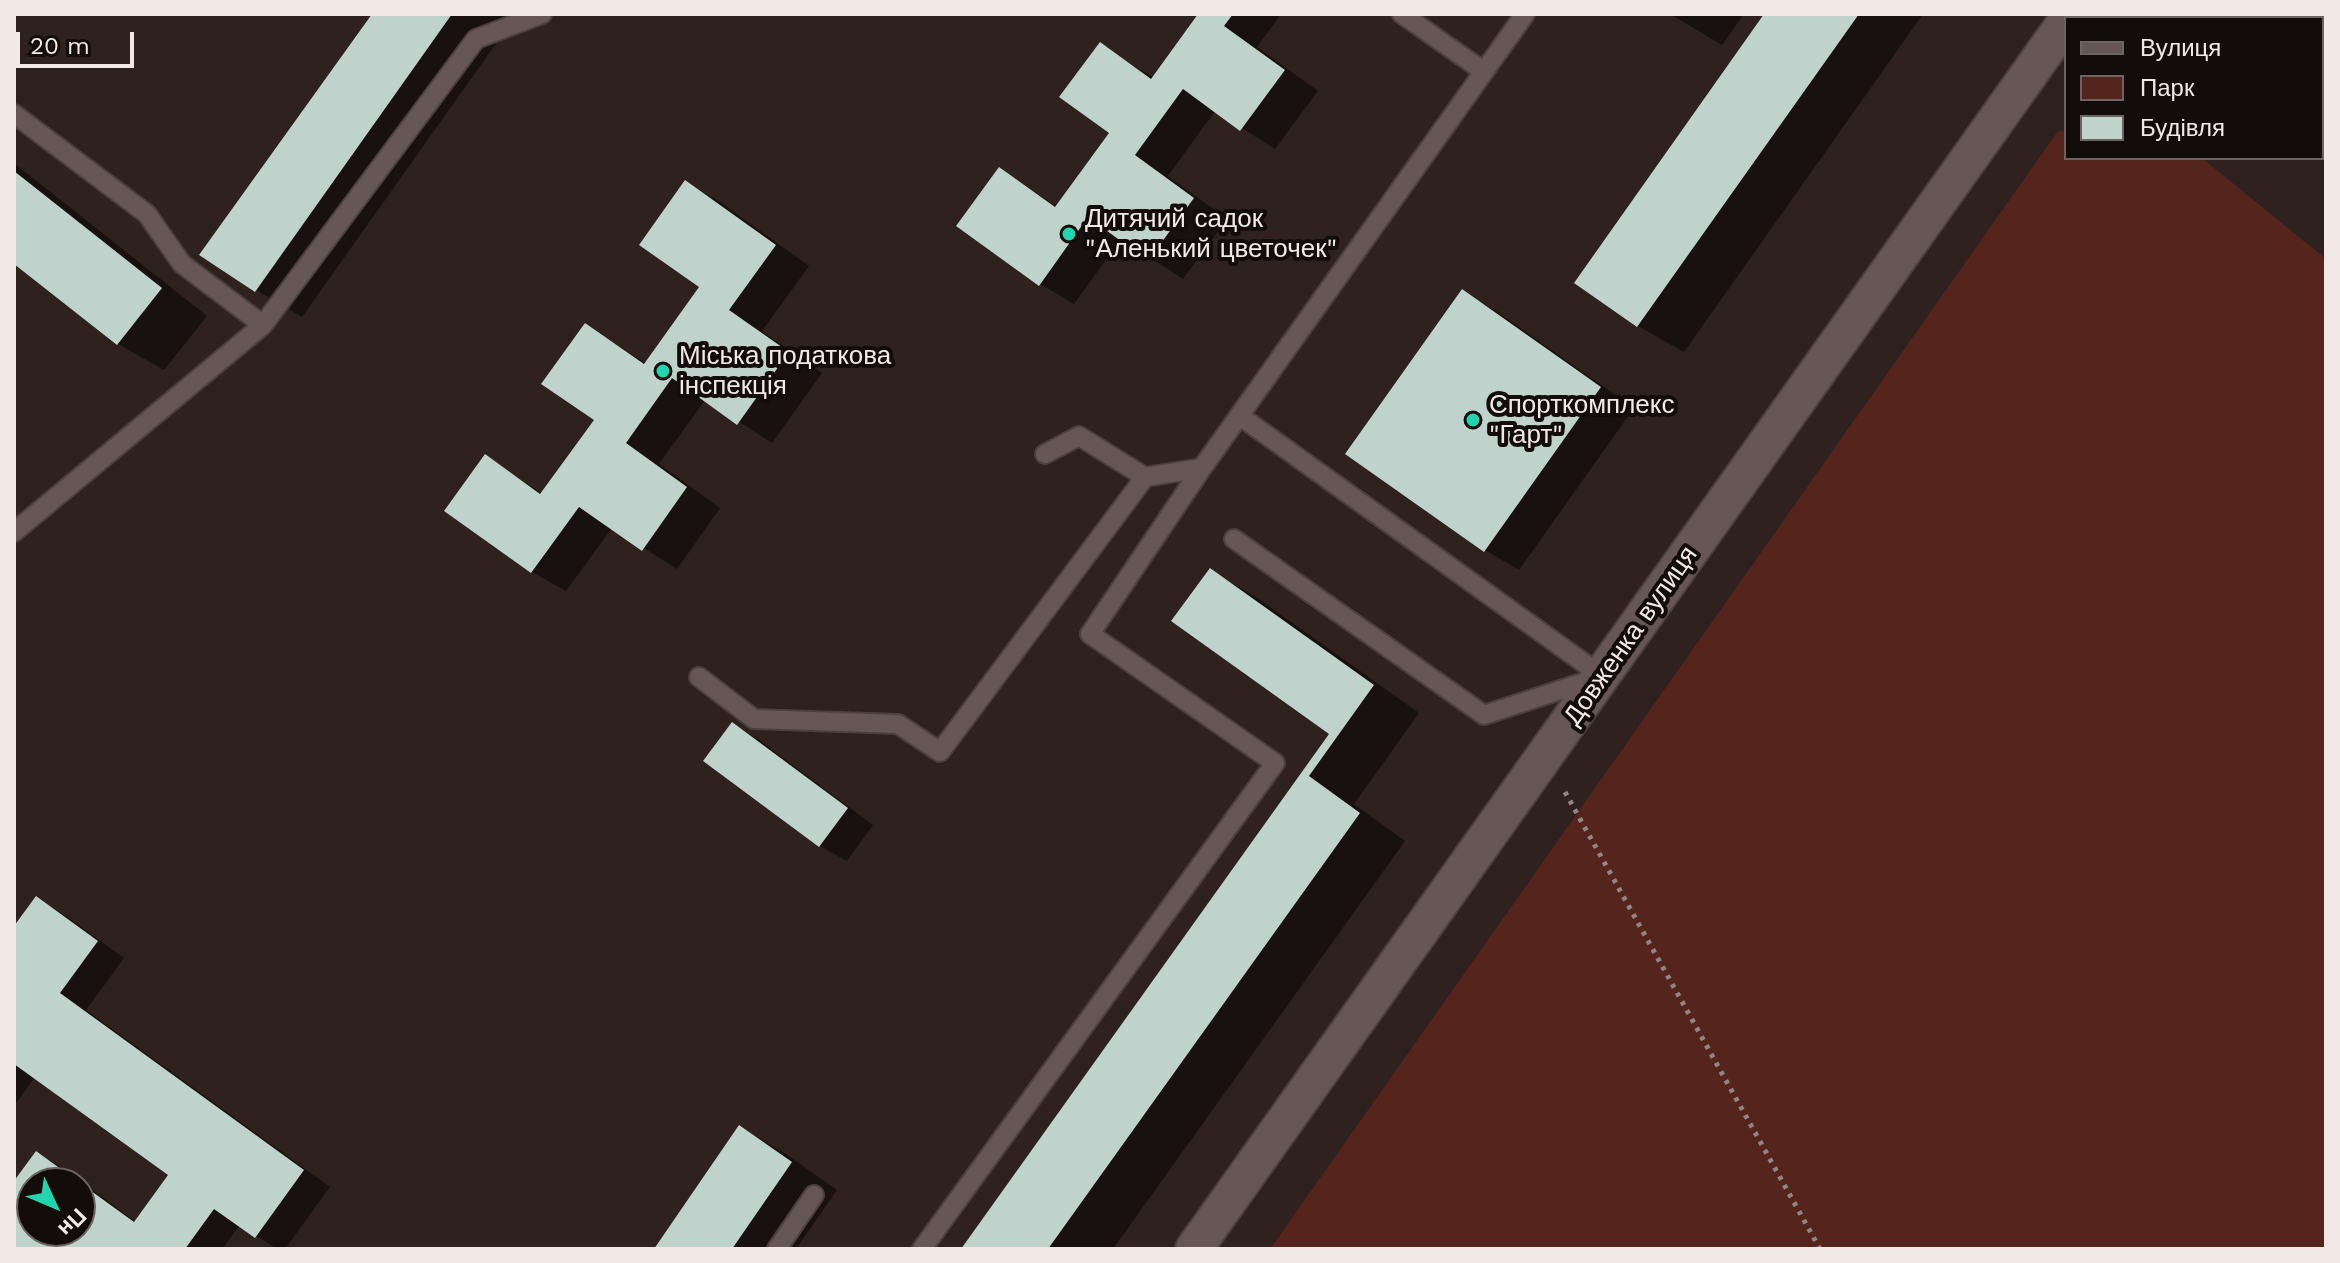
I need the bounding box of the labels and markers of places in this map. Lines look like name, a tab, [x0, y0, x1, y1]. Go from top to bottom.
place label: Дитячий садок "Аленький цветочек"	[1085, 203, 1337, 264]
marker: Дитячий садок "Аленький цветочек"	[1060, 225, 1078, 243]
place label: Міська податкова інспекція	[679, 340, 891, 402]
marker: Міська податкова інспекція	[654, 362, 672, 380]
place label: Спорткомплекс "Гарт"	[1489, 389, 1674, 450]
marker: Спорткомплекс "Гарт"	[1464, 411, 1482, 429]

